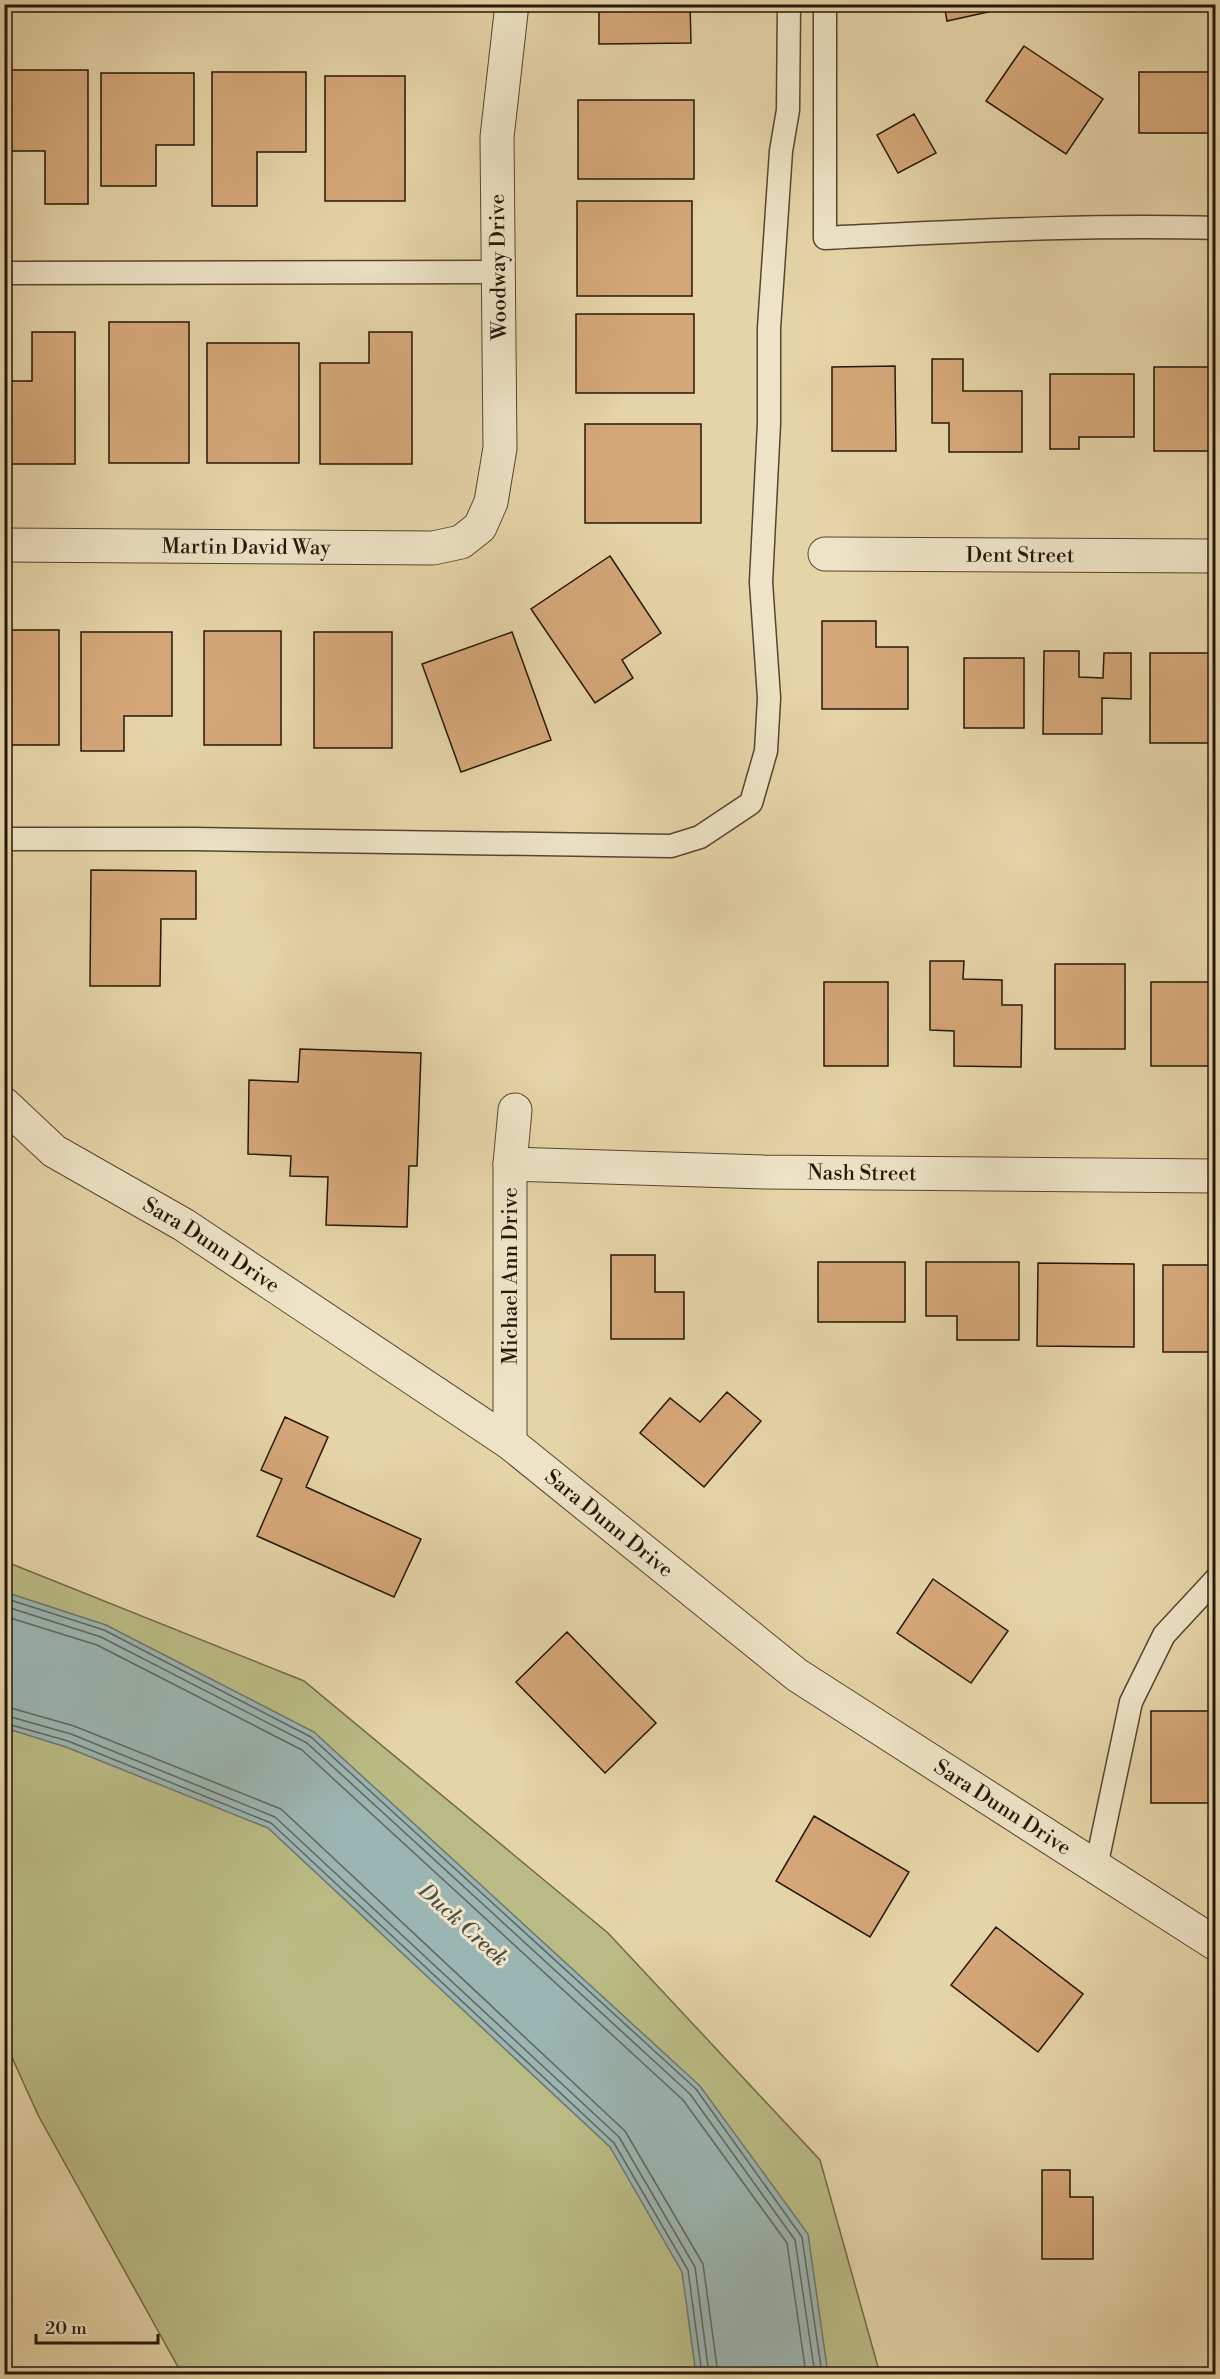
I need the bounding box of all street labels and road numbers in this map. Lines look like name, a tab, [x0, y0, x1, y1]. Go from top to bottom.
street label: Woodway Drive	[485, 194, 513, 341]
street label: Martin David Way	[161, 534, 331, 561]
street label: Dent Street	[966, 543, 1075, 569]
street label: Nash Street	[807, 1160, 917, 1187]
street label: Michael Ann Drive	[498, 1187, 524, 1365]
street label: Sara Dunn Drive	[138, 1192, 284, 1299]
street label: Sara Dunn Drive	[539, 1464, 678, 1584]
street label: Sara Dunn Drive	[929, 1754, 1076, 1862]

